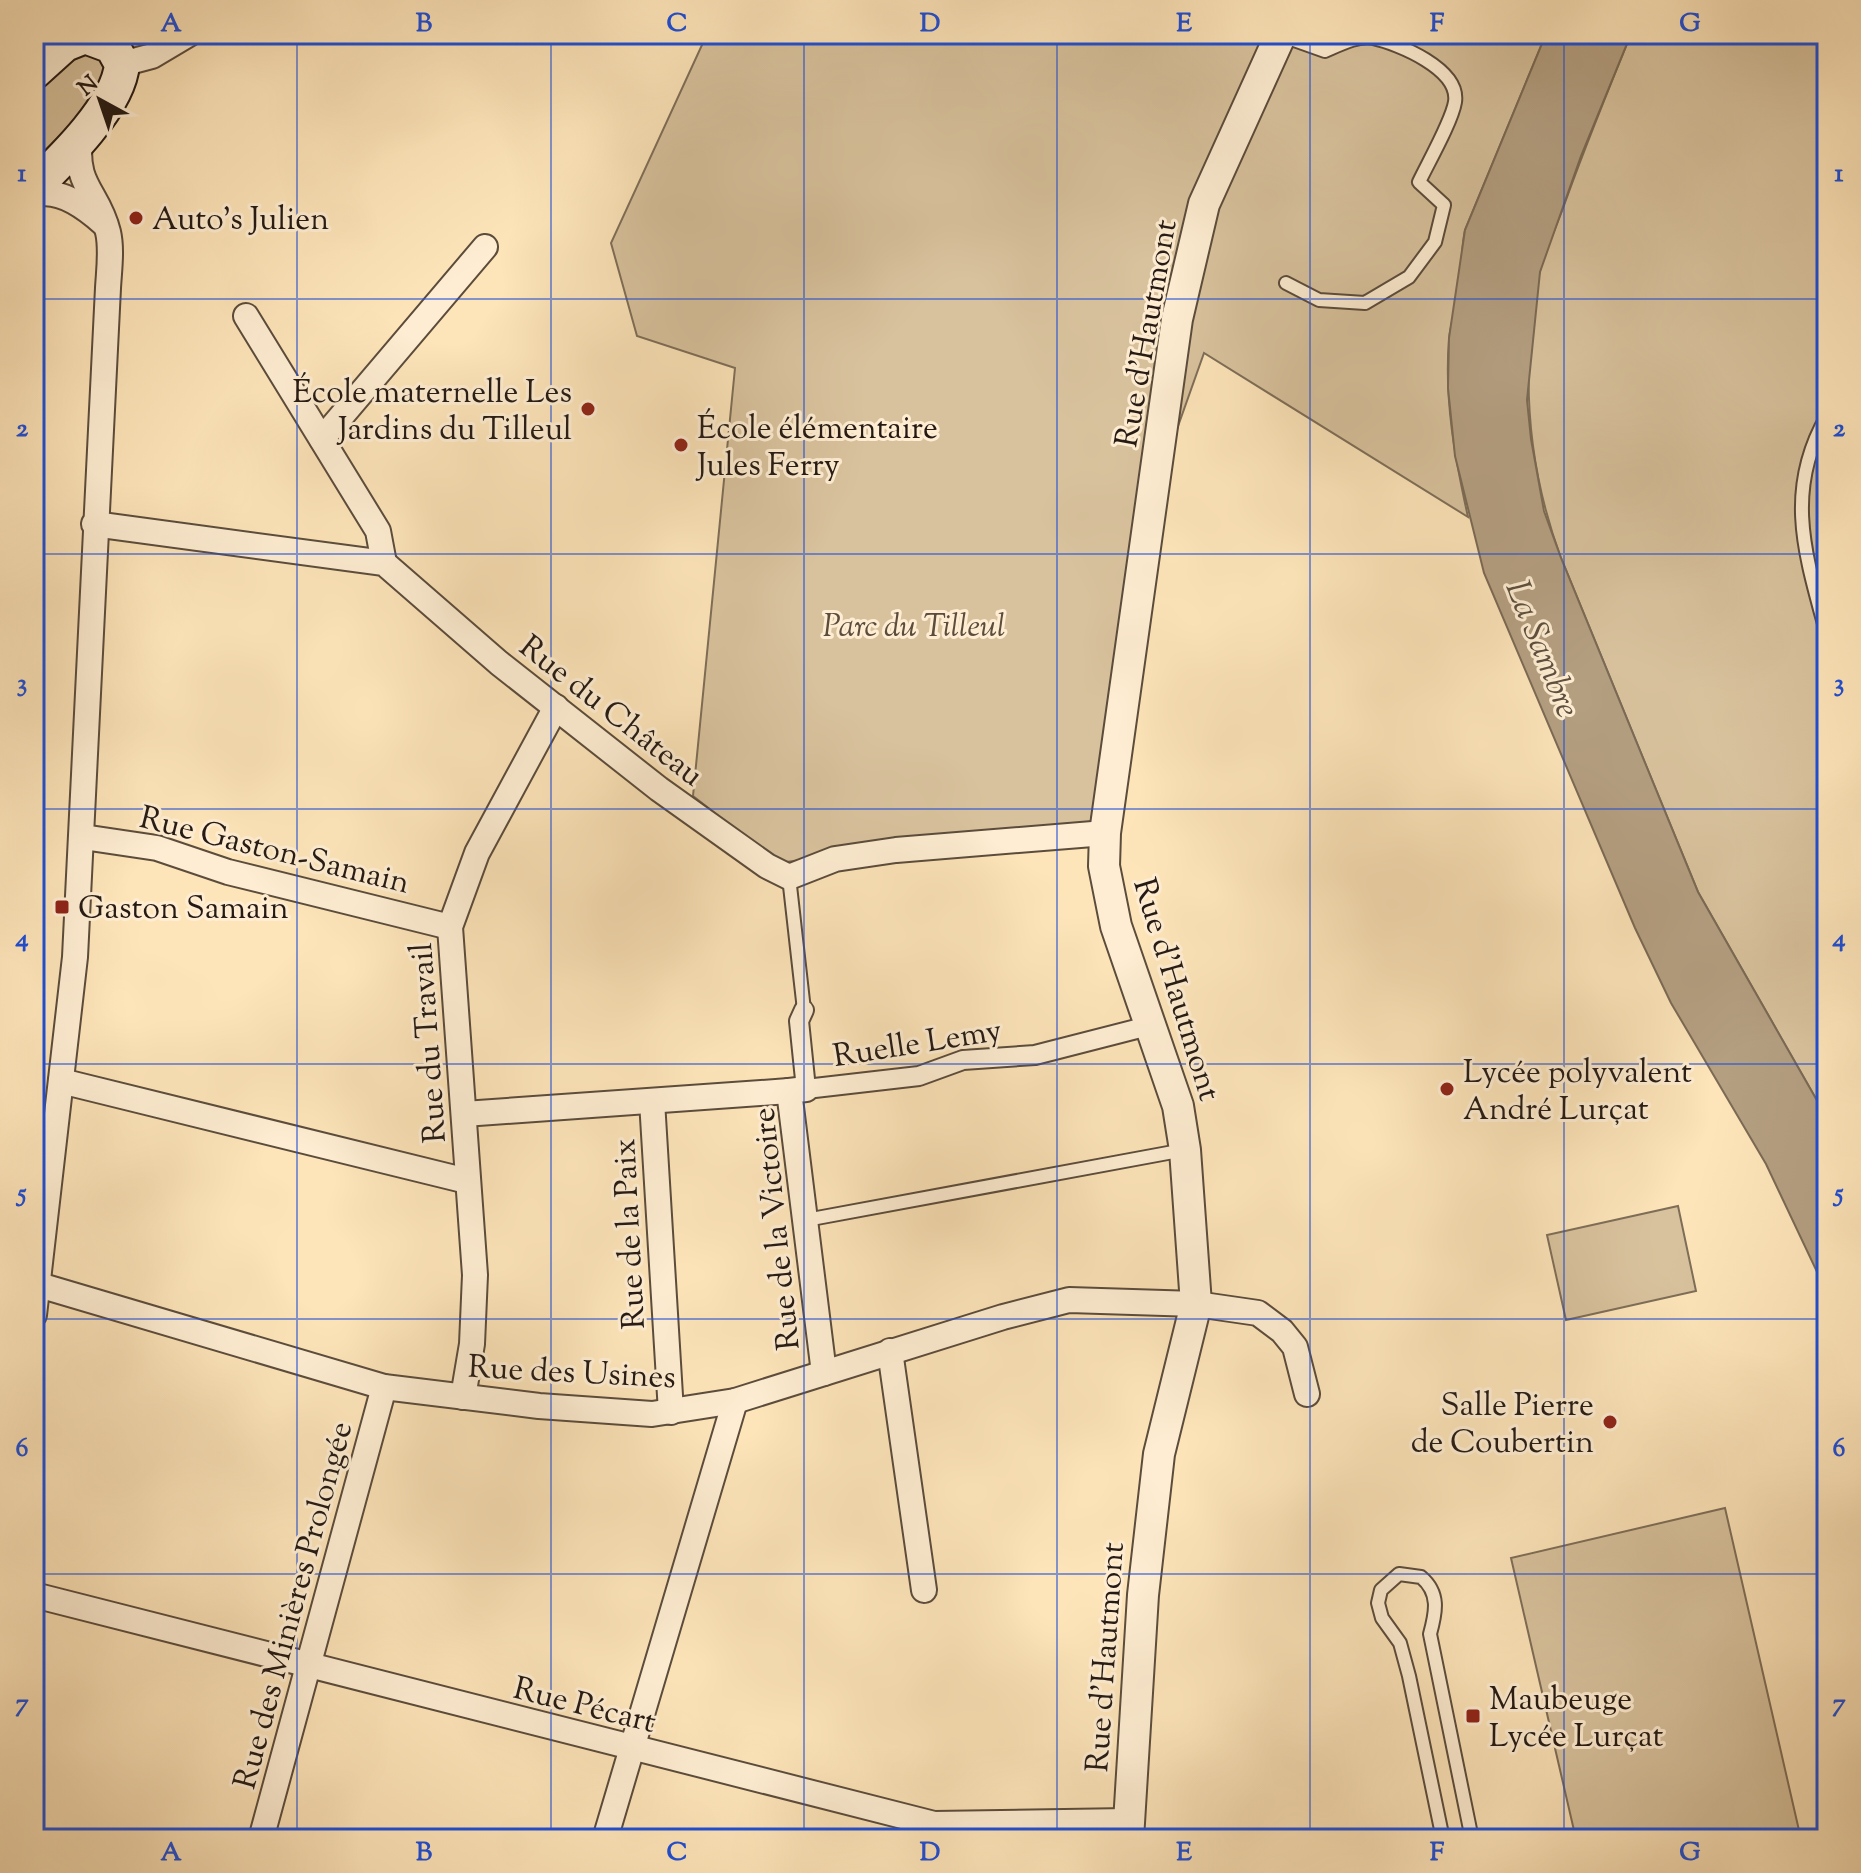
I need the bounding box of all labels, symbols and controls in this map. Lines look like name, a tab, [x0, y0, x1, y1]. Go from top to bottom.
text: A	[160, 6, 182, 43]
text: B	[416, 6, 433, 43]
text: C	[667, 6, 687, 43]
text: D	[920, 6, 940, 43]
text: E	[1176, 6, 1192, 43]
text: F	[1430, 6, 1445, 43]
text: G	[1679, 6, 1701, 43]
north arrow	[60, 60, 140, 140]
text: N	[72, 69, 106, 105]
text: 1	[18, 156, 27, 193]
text: 1	[1835, 156, 1844, 193]
place label: Auto's Julien	[152, 198, 329, 244]
marker: Auto's Julien	[127, 209, 145, 227]
street label: Rue d'Hautmont	[1105, 216, 1191, 451]
place label: École maternelle Les Jardins du Tilleul	[292, 371, 572, 454]
marker: École maternelle Les Jardins du Tilleul	[579, 400, 597, 418]
place label: École élémentaire Jules Ferry	[695, 407, 938, 490]
text: 2	[16, 411, 29, 448]
text: 2	[1833, 411, 1846, 448]
marker: École élémentaire Jules Ferry	[672, 436, 690, 454]
water label: La Sambre	[1491, 573, 1590, 725]
park label: Parc du Tilleul	[823, 605, 1005, 651]
street label: Rue du Château	[508, 626, 712, 799]
text: 3	[17, 666, 27, 703]
text: 3	[1834, 666, 1844, 703]
street label: Rue Gaston-Samain	[134, 796, 414, 908]
street label: Rue d'Hautmont	[1119, 873, 1231, 1107]
place label: Gaston Samain	[78, 887, 289, 933]
marker: Gaston Samain	[53, 898, 71, 916]
text: 4	[14, 921, 29, 958]
text: 4	[1831, 921, 1846, 958]
street label: Rue du Travail	[400, 941, 460, 1145]
street label: Ruelle Lemy	[830, 1009, 1005, 1081]
place label: Lycée polyvalent André Lurçat	[1463, 1051, 1692, 1134]
marker: Lycée polyvalent André Lurçat	[1438, 1080, 1456, 1098]
street label: Rue de la Victoire	[742, 1105, 814, 1352]
street label: Rue de la Paix	[603, 1137, 659, 1331]
text: 5	[16, 1176, 27, 1213]
text: 5	[1833, 1176, 1844, 1213]
street label: Rue des Usines	[467, 1346, 677, 1402]
place label: Salle Pierre de Coubertin	[1411, 1384, 1594, 1467]
marker: Salle Pierre de Coubertin	[1601, 1413, 1619, 1431]
street label: Rue des Minières Prolongée	[224, 1417, 366, 1795]
text: 6	[16, 1431, 29, 1468]
text: 6	[1833, 1431, 1846, 1468]
street label: Rue d'Hautmont	[1076, 1541, 1138, 1774]
street label: Rue Pécart	[508, 1667, 660, 1747]
place label: Maubeuge Lycée Lurçat	[1489, 1678, 1663, 1761]
text: 7	[15, 1686, 29, 1723]
text: 7	[1832, 1686, 1846, 1723]
marker: Maubeuge Lycée Lurçat	[1464, 1707, 1482, 1725]
text: A	[160, 1835, 182, 1872]
text: B	[416, 1835, 433, 1872]
text: C	[667, 1835, 687, 1872]
text: D	[920, 1835, 940, 1872]
text: E	[1176, 1835, 1192, 1872]
text: F	[1430, 1835, 1445, 1872]
text: G	[1679, 1835, 1701, 1872]

